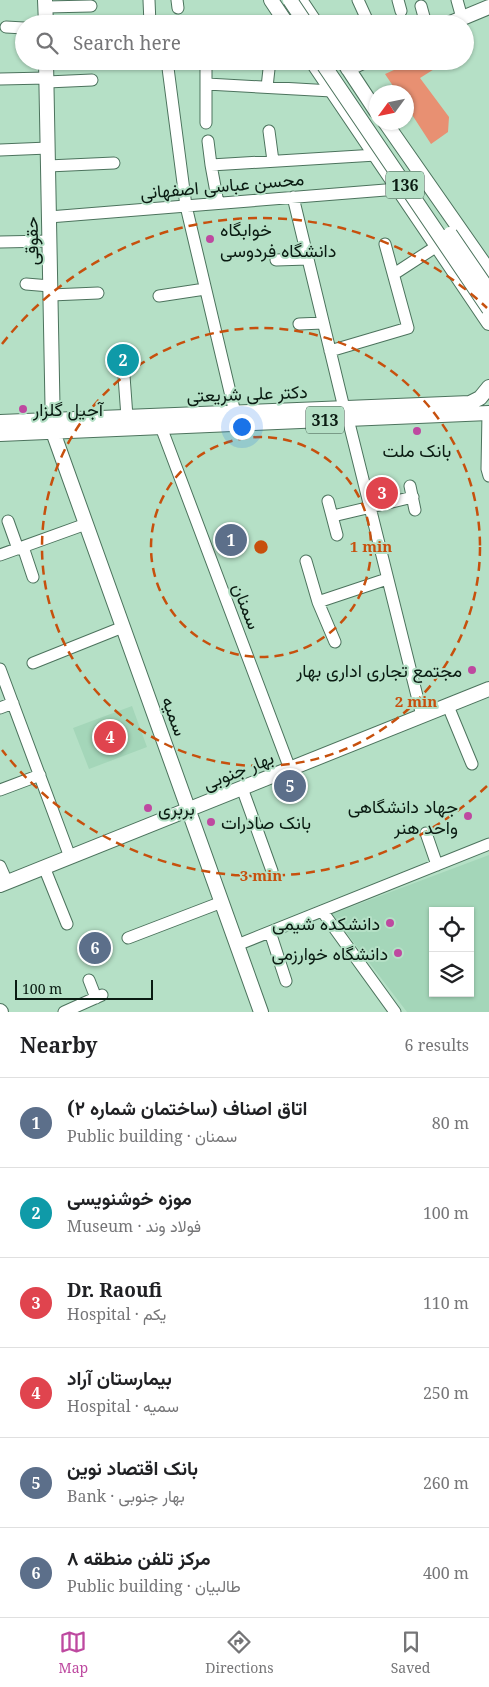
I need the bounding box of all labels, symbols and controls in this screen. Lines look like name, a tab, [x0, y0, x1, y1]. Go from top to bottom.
search box	[15, 15, 474, 70]
icon: search	[33, 29, 61, 57]
text: Search here	[73, 30, 181, 56]
north arrow	[369, 85, 414, 130]
street label: محسن عباسی اصفهانی	[139, 166, 305, 204]
road number: 136	[386, 172, 424, 198]
street label: حقوقی	[19, 216, 43, 266]
place label: خوابگاه دانشگاه فردوسی	[220, 217, 336, 262]
marker: خوابگاه دانشگاه فردوسی	[204, 233, 216, 245]
pin: 2	[107, 341, 139, 379]
street label: دکتر علی شریعتی	[186, 379, 308, 407]
place label: آجیل گلزار	[32, 397, 105, 421]
marker: آجیل گلزار	[17, 403, 29, 415]
road number: 313	[306, 406, 344, 434]
your location	[229, 414, 255, 440]
marker: بانک ملت	[411, 425, 423, 437]
place label: بانک ملت	[383, 438, 451, 462]
pin: 3	[366, 474, 398, 512]
pin: 1	[215, 521, 247, 559]
text: 1 min	[350, 536, 392, 556]
centre of rings	[252, 538, 270, 556]
street label: سمنان	[227, 580, 267, 632]
place label: مجتمع تجاری اداری بهار	[295, 658, 462, 683]
marker: مجتمع تجاری اداری بهار	[466, 664, 478, 676]
text: 2 min	[395, 691, 437, 711]
street label: سمیه	[157, 693, 193, 739]
pin: 4	[94, 718, 126, 756]
street label: بهار جنوبی	[199, 745, 277, 795]
pin: 5	[274, 767, 306, 805]
place label: جهاد دانشگاهی واحد هنر	[348, 794, 458, 839]
place label: بربری	[158, 796, 195, 820]
marker: بربری	[142, 802, 154, 814]
place label: بانک صادرات	[221, 810, 311, 834]
marker: جهاد دانشگاهی واحد هنر	[462, 810, 474, 822]
marker: بانک صادرات	[205, 816, 217, 828]
text: 3 min	[240, 865, 282, 885]
map controls	[429, 907, 474, 997]
button: locate	[429, 907, 474, 952]
place label: دانشکده شیمی	[272, 911, 380, 935]
marker: دانشکده شیمی	[384, 917, 396, 929]
pin: 6	[79, 929, 111, 967]
place label: دانشگاه خوارزمی	[271, 941, 388, 965]
marker: دانشگاه خوارزمی	[392, 947, 404, 959]
button: layers	[429, 952, 474, 997]
scale bar	[15, 977, 152, 1000]
text: 100 m	[22, 979, 62, 998]
text: Nearby	[20, 1031, 98, 1059]
text: 6 results	[405, 1034, 469, 1056]
text: اتاق اصناف (ساختمان شماره ۲)	[67, 1095, 307, 1121]
text: 1	[31, 1112, 41, 1134]
text: 80 m	[432, 1112, 469, 1134]
text: Public building · سمنان	[67, 1125, 237, 1147]
text: موزه خوشنویسی	[67, 1185, 192, 1211]
text: 2	[31, 1202, 41, 1224]
text: 100 m	[423, 1202, 469, 1224]
text: Museum · فولاد وند	[67, 1215, 201, 1237]
text: Dr. Raoufi	[67, 1277, 162, 1303]
text: 3	[31, 1292, 41, 1314]
text: 110 m	[423, 1292, 469, 1314]
text: Hospital · یکم	[67, 1303, 166, 1325]
text: بیمارستان آراد	[67, 1365, 172, 1391]
text: 4	[31, 1382, 41, 1404]
text: 250 m	[423, 1382, 469, 1404]
text: Hospital · سمیه	[67, 1395, 179, 1417]
text: بانک اقتصاد نوین	[67, 1455, 198, 1481]
text: 5	[31, 1472, 41, 1494]
text: 260 m	[423, 1472, 469, 1494]
text: Bank · بهار جنوبی	[67, 1485, 185, 1507]
text: مرکز تلفن منطقه ۸	[67, 1545, 211, 1571]
text: 6	[31, 1562, 41, 1584]
text: 400 m	[423, 1562, 469, 1584]
text: Public building · طالبیان	[67, 1575, 241, 1597]
tab: Map	[59, 1628, 88, 1677]
tab: Directions	[205, 1628, 274, 1677]
tab: Saved	[391, 1628, 430, 1677]

